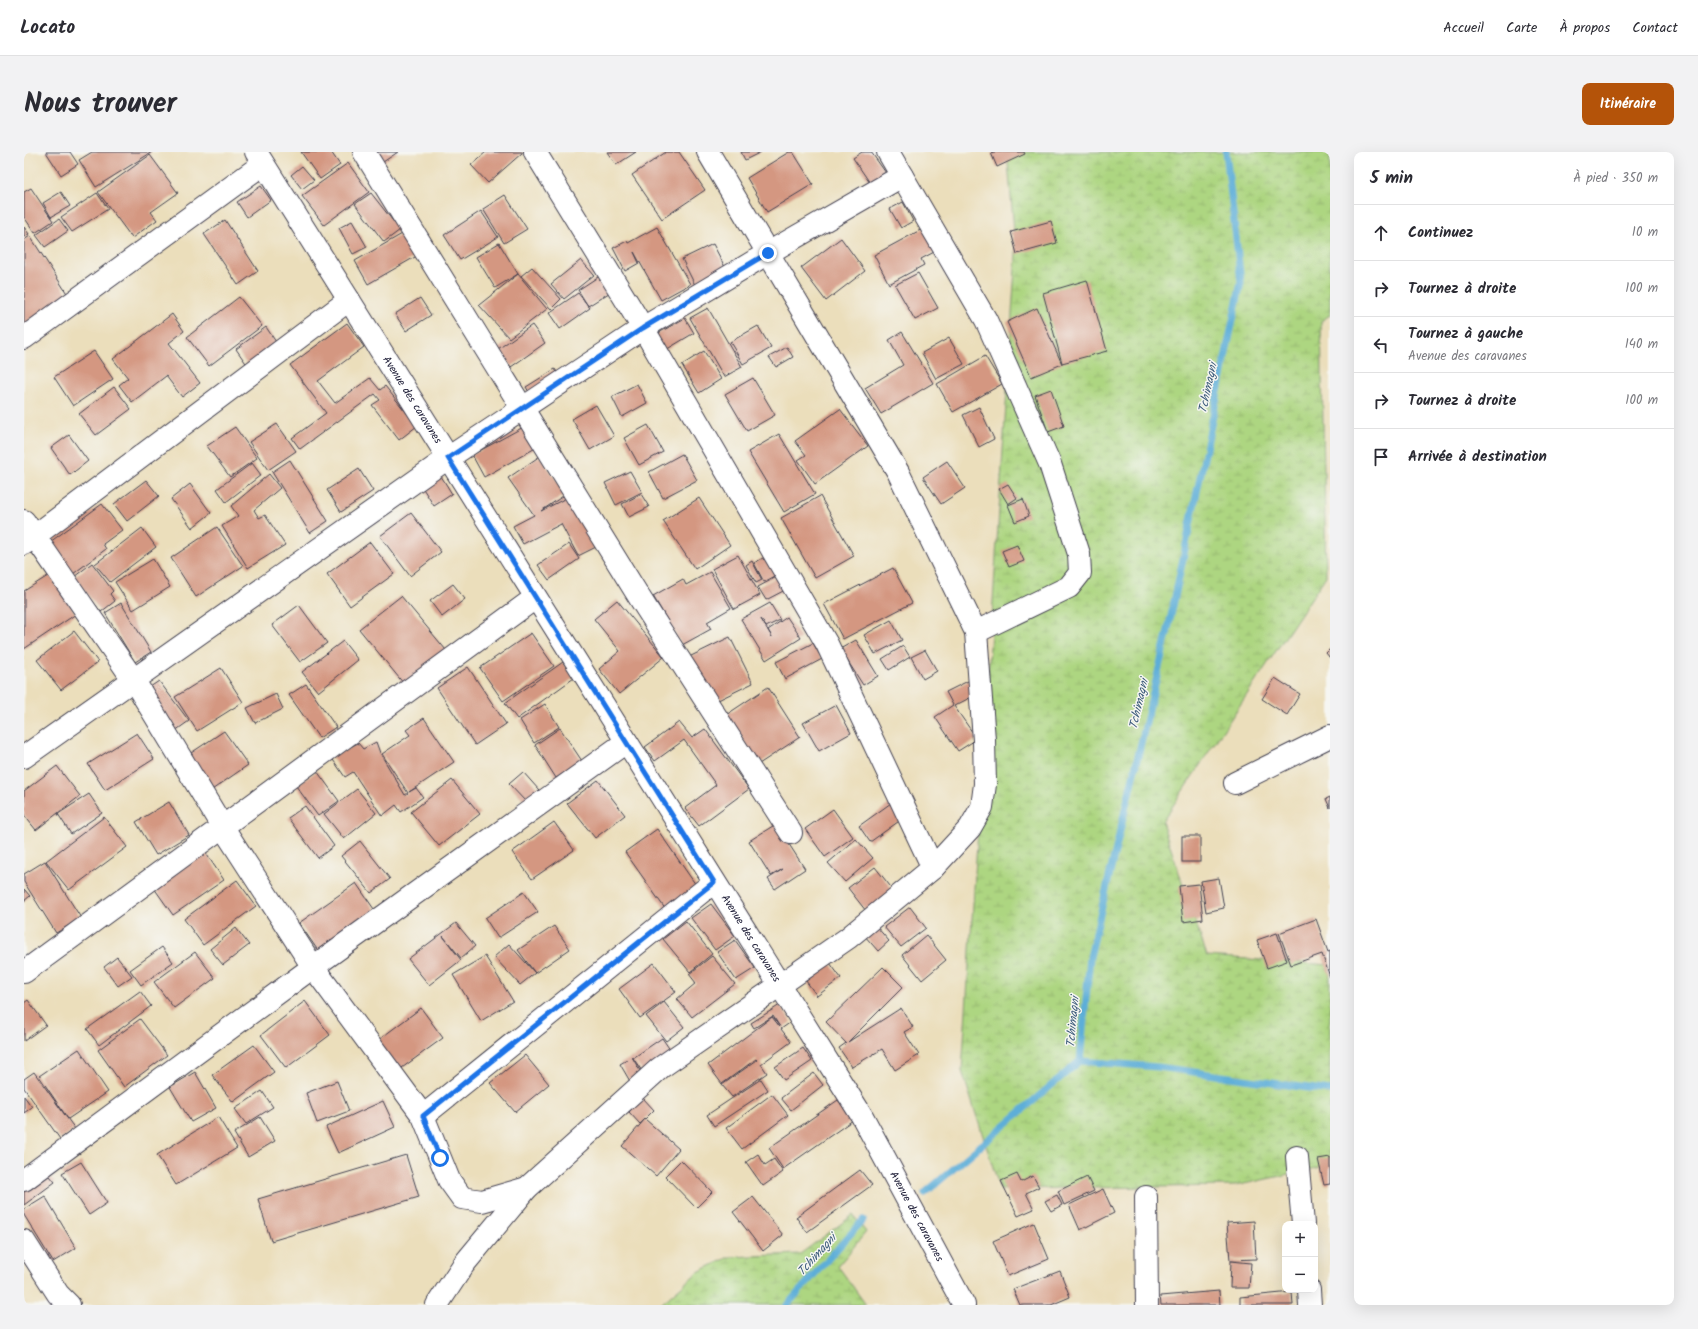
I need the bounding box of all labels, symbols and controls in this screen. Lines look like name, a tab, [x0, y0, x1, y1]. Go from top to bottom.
text: Locato	[20, 13, 75, 43]
text: Accueil	[1443, 17, 1484, 39]
text: Carte	[1506, 17, 1537, 39]
text: À propos	[1559, 17, 1610, 39]
text: Contact	[1632, 17, 1678, 39]
text: Nous trouver	[24, 82, 177, 127]
button: Itinéraire	[1582, 83, 1674, 125]
text: 5 min	[1370, 165, 1413, 192]
text: À pied · 350 m	[1573, 168, 1658, 189]
text: Continuez	[1408, 221, 1473, 245]
icon: ahead	[1370, 222, 1392, 244]
text: 10 m	[1632, 222, 1658, 243]
route end	[759, 244, 777, 262]
text: Tournez à droite	[1408, 277, 1516, 301]
icon: right	[1370, 278, 1392, 300]
text: 100 m	[1625, 278, 1658, 299]
text: Tournez à gauche	[1408, 322, 1523, 346]
icon: left	[1370, 334, 1392, 356]
text: 140 m	[1625, 334, 1658, 355]
text: Avenue des caravanes	[1408, 346, 1527, 367]
street label: Avenue des caravanes	[378, 353, 447, 448]
water label: Tchimagni	[1193, 358, 1223, 415]
text: Tournez à droite	[1408, 389, 1516, 413]
icon: right	[1370, 390, 1392, 412]
text: 100 m	[1625, 390, 1658, 411]
text: Arrivée à destination	[1408, 445, 1547, 469]
icon: arrive	[1370, 446, 1392, 468]
water label: Tchimagni	[1124, 674, 1155, 731]
street label: Avenue des caravanes	[716, 891, 785, 986]
water label: Tchimagni	[1061, 993, 1085, 1048]
route start	[431, 1149, 449, 1167]
street label: Avenue des caravanes	[884, 1168, 948, 1265]
map controls	[1282, 1221, 1318, 1293]
button: +	[1282, 1221, 1318, 1257]
water label: Tchimagni	[793, 1227, 843, 1280]
button: −	[1282, 1257, 1318, 1293]

